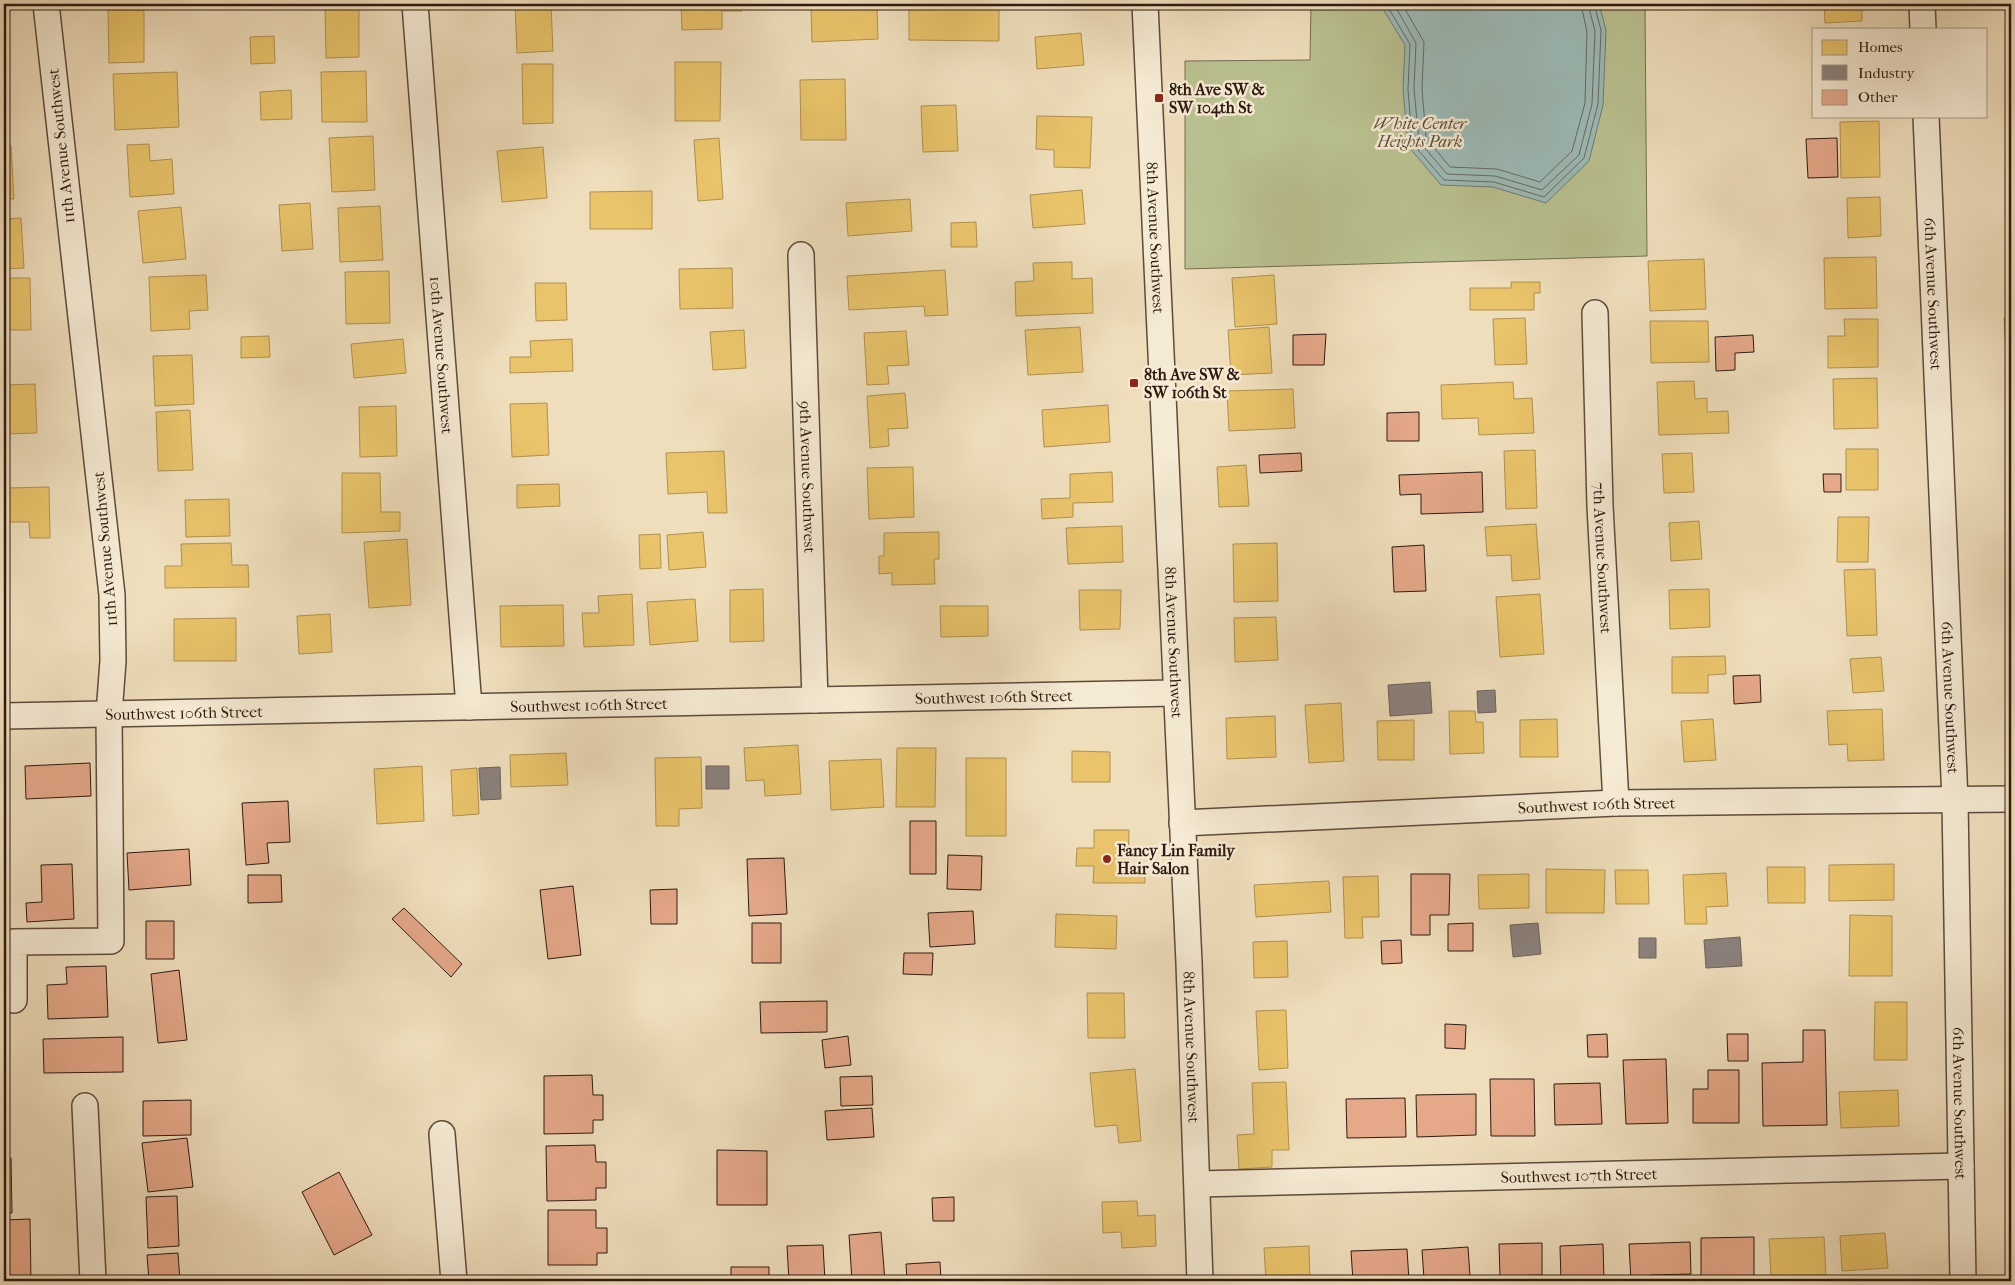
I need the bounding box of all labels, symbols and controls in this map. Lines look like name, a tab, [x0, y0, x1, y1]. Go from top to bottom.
legend	[1812, 28, 1988, 118]
text: Homes	[1858, 38, 1903, 56]
text: Industry	[1858, 64, 1915, 82]
street label: 11th Avenue Southwest	[43, 67, 79, 224]
place label: 8th Ave SW & SW 104th St	[1169, 80, 1265, 118]
text: Other	[1858, 88, 1898, 106]
marker: 8th Ave SW & SW 104th St	[1153, 92, 1165, 104]
park label: White Center Heights Park	[1374, 114, 1468, 151]
street label: 8th Avenue Southwest	[1143, 161, 1169, 314]
street label: 6th Avenue Southwest	[1921, 217, 1946, 371]
street label: 10th Avenue Southwest	[426, 275, 458, 435]
place label: 8th Ave SW & SW 106th St	[1144, 365, 1240, 402]
marker: 8th Ave SW & SW 106th St	[1128, 377, 1140, 389]
street label: 9th Avenue Southwest	[796, 400, 820, 554]
street label: 11th Avenue Southwest	[89, 471, 121, 627]
street label: 7th Avenue Southwest	[1590, 482, 1616, 634]
street label: 8th Avenue Southwest	[1161, 566, 1187, 719]
street label: 6th Avenue Southwest	[1938, 621, 1963, 774]
street label: Southwest 106th Street	[915, 686, 1073, 708]
street label: Southwest 106th Street	[510, 693, 668, 716]
street label: Southwest 106th Street	[105, 701, 263, 724]
street label: Southwest 106th Street	[1517, 793, 1676, 817]
place label: Fancy Lin Family Hair Salon	[1116, 841, 1236, 878]
marker: Fancy Lin Family Hair Salon	[1101, 853, 1113, 865]
street label: 8th Avenue Southwest	[1180, 971, 1204, 1124]
street label: 6th Avenue Southwest	[1949, 1027, 1971, 1180]
street label: Southwest 107th Street	[1500, 1164, 1658, 1186]

